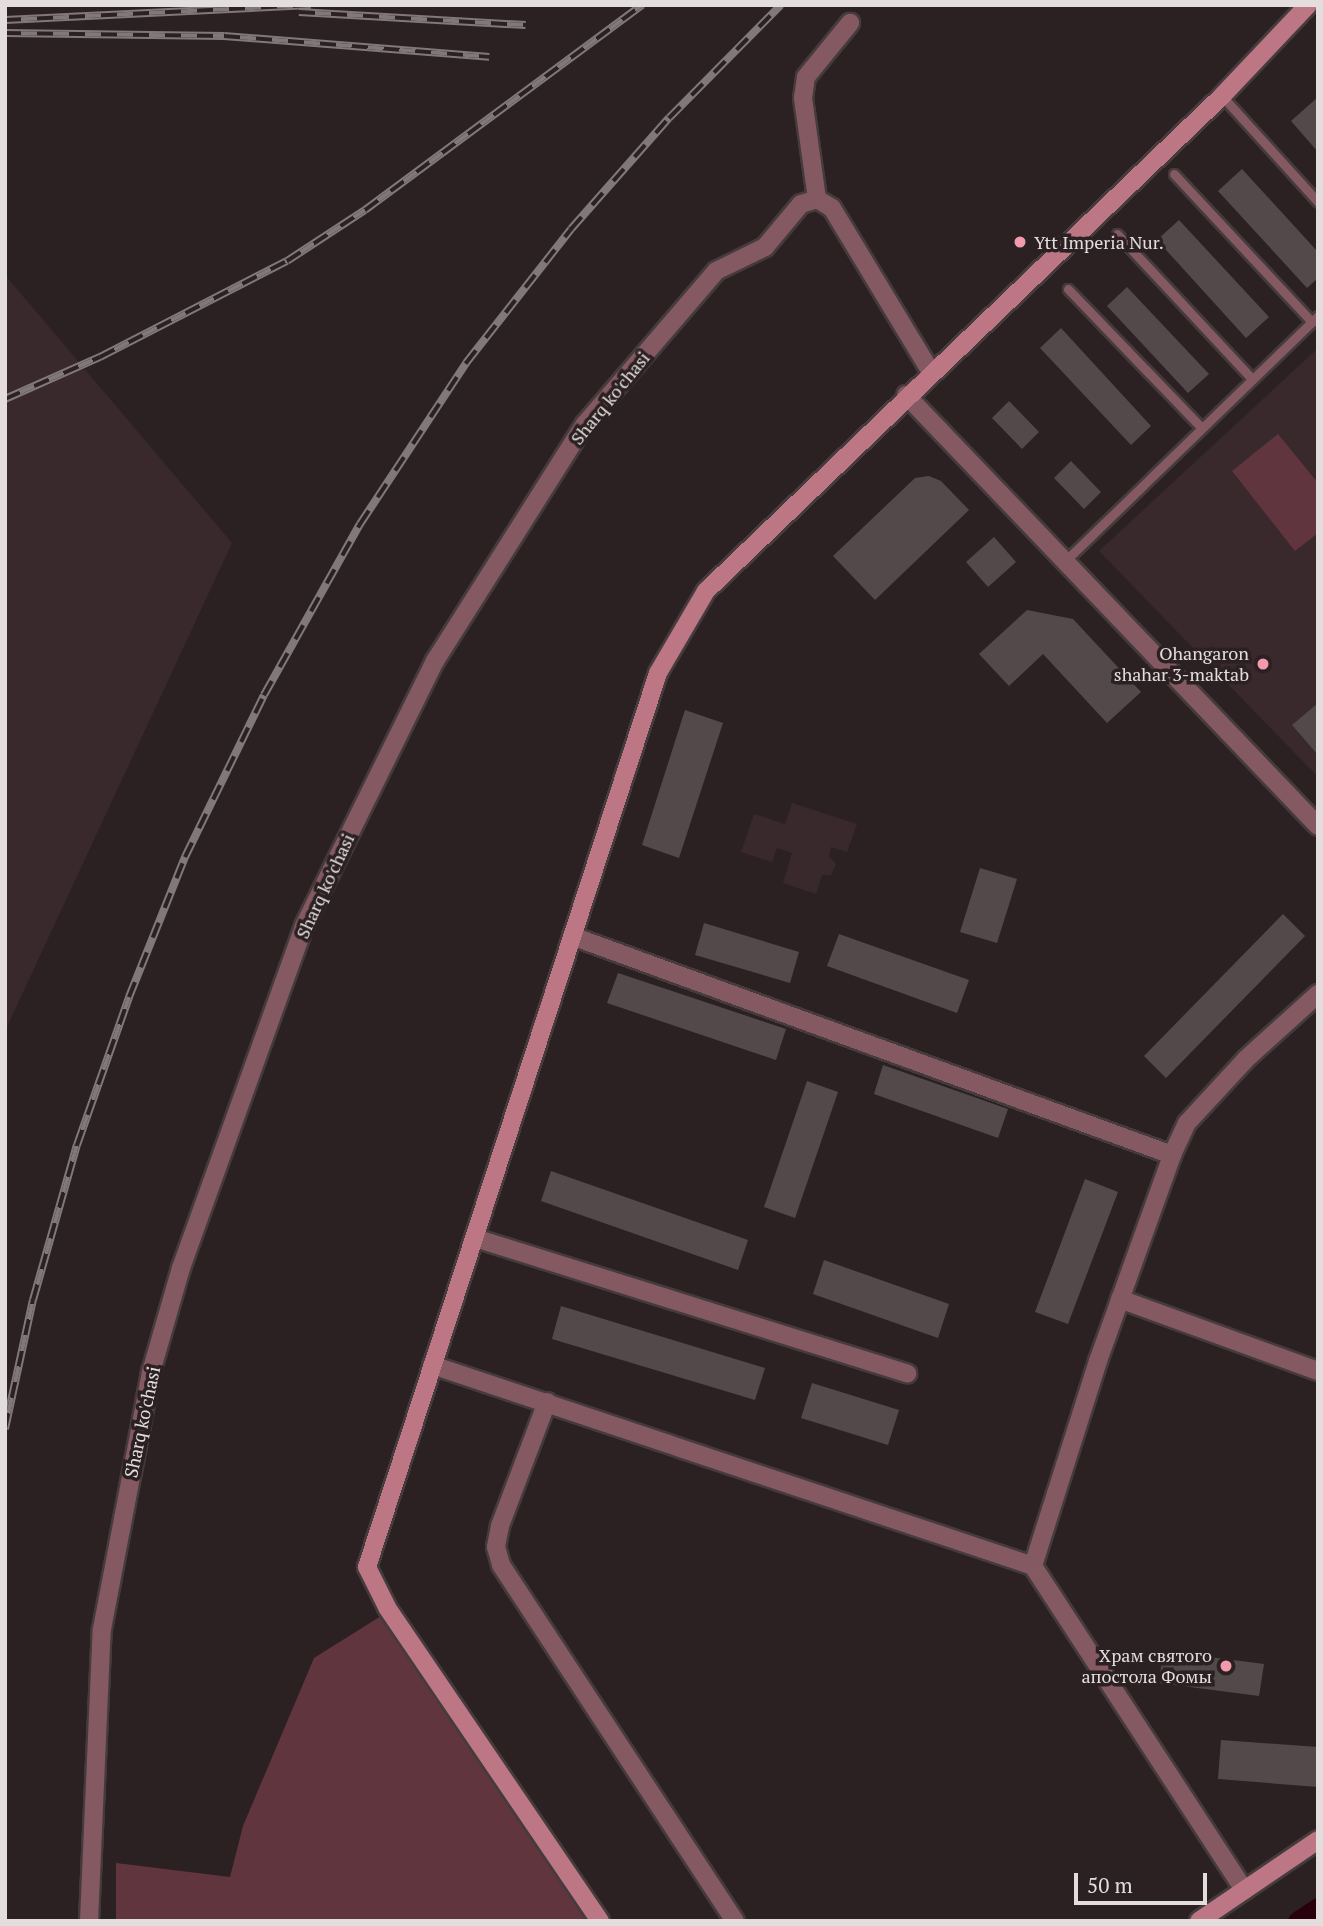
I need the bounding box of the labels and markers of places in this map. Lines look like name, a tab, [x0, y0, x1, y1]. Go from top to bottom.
place label: Ytt Imperia Nur.	[1034, 231, 1164, 253]
marker: Ytt Imperia Nur.	[1012, 234, 1028, 250]
place label: Ohangaron shahar 3-maktab	[1114, 643, 1249, 686]
marker: Ohangaron shahar 3-maktab	[1255, 656, 1271, 672]
place label: Храм святого апостола Фомы	[1081, 1645, 1212, 1688]
marker: Храм святого апостола Фомы	[1218, 1658, 1234, 1674]

